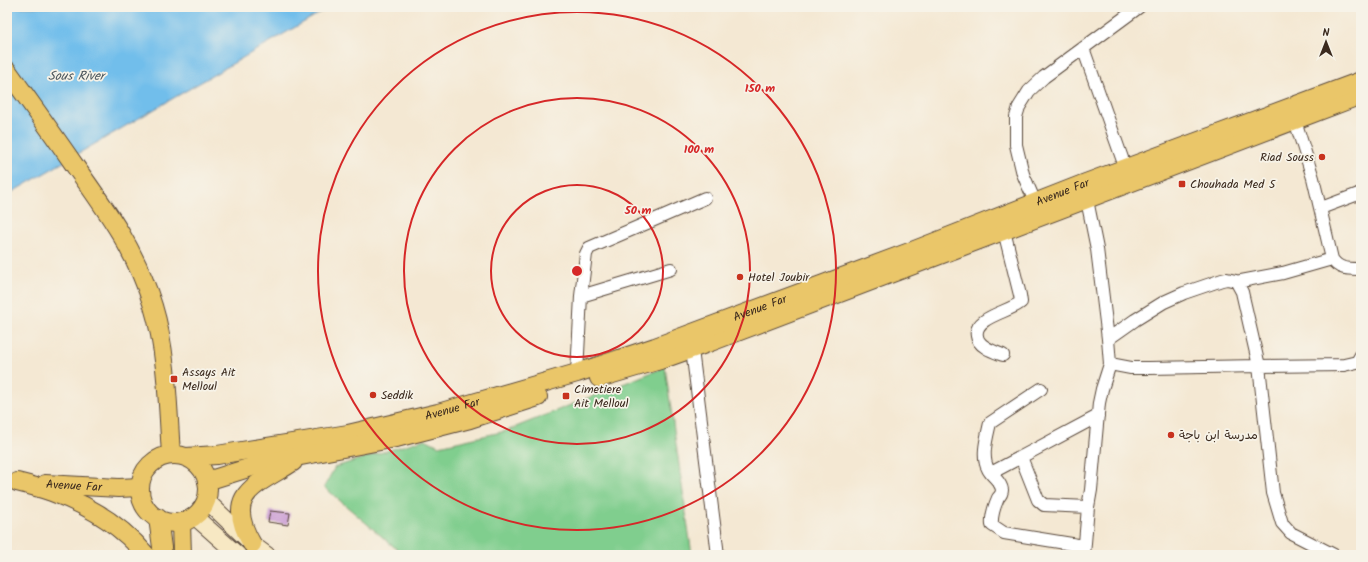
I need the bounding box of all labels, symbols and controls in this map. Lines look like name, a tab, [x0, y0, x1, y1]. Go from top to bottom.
north arrow	[1306, 22, 1346, 62]
text: N	[1323, 24, 1330, 42]
water label: Sous River	[48, 66, 107, 87]
text: 150 m	[745, 79, 775, 98]
text: 100 m	[684, 140, 714, 159]
place label: Riad Souss	[1260, 148, 1314, 167]
marker: Riad Souss	[1317, 152, 1327, 162]
street label: Avenue Far	[1033, 173, 1093, 211]
place label: Chouhada Med 5	[1190, 175, 1277, 194]
marker: Chouhada Med 5	[1177, 179, 1187, 189]
text: 50 m	[624, 201, 652, 220]
centre of rings	[570, 264, 584, 278]
place label: Hotel Joubir	[748, 268, 810, 287]
marker: Hotel Joubir	[735, 272, 745, 282]
street label: Avenue Far	[730, 289, 790, 327]
place label: Assays Ait Melloul	[182, 363, 236, 396]
marker: Assays Ait Melloul	[169, 374, 179, 384]
place label: Cimetiere Ait Melloul	[574, 380, 629, 413]
place label: Seddik	[381, 386, 414, 405]
marker: Seddik	[368, 390, 378, 400]
marker: Cimetiere Ait Melloul	[561, 391, 571, 401]
street label: Avenue Far	[423, 392, 483, 425]
place label: مدرسة ابن باجة	[1179, 426, 1258, 445]
marker: مدرسة ابن باجة	[1166, 430, 1176, 440]
street label: Avenue Far	[45, 475, 103, 497]

